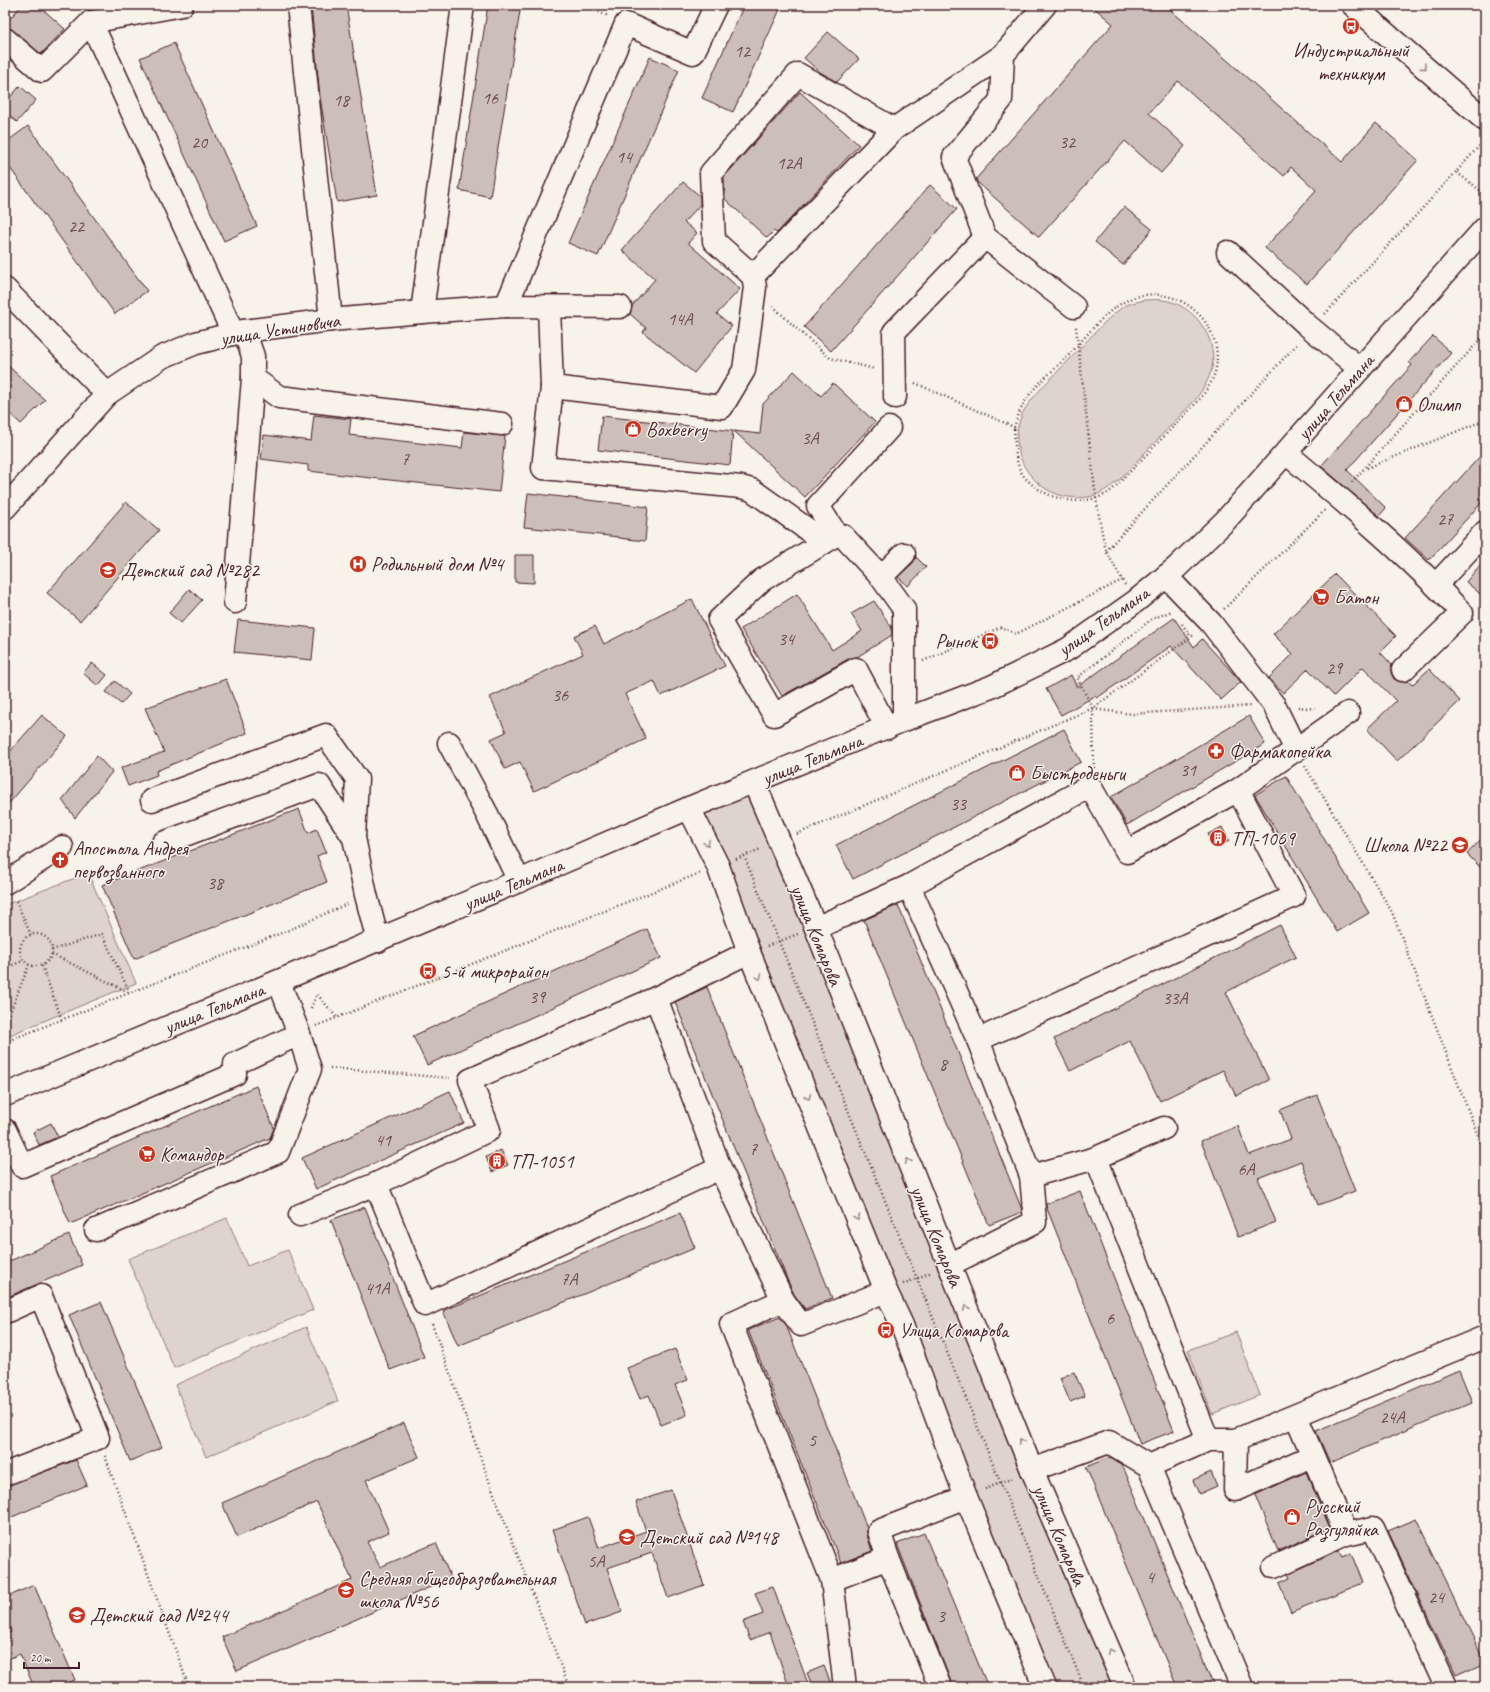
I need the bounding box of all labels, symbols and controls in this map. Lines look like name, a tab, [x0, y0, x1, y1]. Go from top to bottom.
bus stop icon: Индустриальный техникум	[1341, 16, 1361, 36]
place label: Индустриальный техникум	[1293, 38, 1411, 86]
house number: 12	[734, 40, 752, 62]
one-way arrow	[1420, 63, 1427, 70]
house number: 16	[482, 87, 499, 109]
house number: 18	[333, 89, 351, 111]
house number: 20	[191, 131, 209, 153]
house number: 32	[1059, 131, 1077, 153]
house number: 14	[616, 146, 634, 168]
house number: 12А	[776, 152, 803, 174]
house number: 22	[68, 215, 86, 237]
street label: улица Устиновича	[217, 308, 343, 351]
house number: 14А	[667, 308, 694, 330]
street label: улица Тельмана	[1291, 348, 1381, 446]
place label: Олимп	[1417, 392, 1462, 417]
shop icon: Олимп	[1394, 394, 1414, 414]
place label: Boxberry	[646, 417, 708, 442]
shop icon: Boxberry	[623, 419, 643, 439]
house number: 3А	[801, 427, 820, 449]
house number: 7	[401, 448, 410, 470]
house number: 27	[1437, 508, 1454, 530]
place label: Родильный дом №4	[371, 552, 505, 577]
hospital icon: Родильный дом №4	[348, 554, 368, 574]
place label: Детский сад №282	[121, 558, 261, 583]
school or university icon: Детский сад №282	[98, 560, 118, 580]
street label: улица Тельмана	[1052, 580, 1155, 663]
place label: Батон	[1334, 585, 1380, 610]
supermarket icon: Батон	[1311, 587, 1331, 607]
house number: 34	[778, 628, 796, 650]
place label: Рынок	[936, 629, 979, 654]
bus stop icon: Рынок	[980, 631, 1000, 651]
house number: 29	[1326, 657, 1344, 679]
house number: 36	[552, 684, 569, 706]
street label: улица Тельмана	[758, 727, 868, 791]
place label: Фармакопейка	[1229, 739, 1332, 764]
pharmacy icon: Фармакопейка	[1206, 741, 1226, 761]
house number: 31	[1180, 759, 1197, 781]
place label: Быстроденьги	[1030, 761, 1127, 786]
shop icon: Быстроденьги	[1007, 763, 1027, 783]
house number: 33	[950, 793, 968, 815]
place label: ТП-1069	[1231, 826, 1297, 851]
building icon: ТП-1069	[1208, 828, 1228, 848]
place label: Школа №22	[1364, 833, 1449, 858]
school or university icon: Школа №22	[1450, 835, 1470, 855]
place label: Апостола Андрея первозванного	[73, 836, 189, 885]
one-way arrow	[702, 839, 709, 846]
church icon: Апостола Андрея первозванного	[50, 850, 70, 870]
street label: улица Тельмана	[459, 852, 568, 917]
house number: 38	[207, 872, 225, 894]
street label: улица Комарова	[785, 880, 849, 991]
place label: 5-й микрорайон	[441, 959, 550, 984]
bus stop icon: 5-й микрорайон	[418, 961, 438, 981]
one-way arrow	[755, 973, 763, 980]
street label: улица Тельмана	[160, 976, 270, 1040]
house number: 39	[529, 986, 547, 1008]
house number: 33А	[1162, 987, 1189, 1009]
house number: 8	[939, 1053, 949, 1075]
one-way arrow	[803, 1093, 811, 1101]
house number: 41	[375, 1129, 392, 1151]
house number: 7	[749, 1138, 758, 1160]
place label: Командор	[160, 1142, 225, 1167]
supermarket icon: Командор	[137, 1144, 157, 1164]
place label: ТП-1051	[510, 1149, 575, 1174]
building icon: ТП-1051	[487, 1151, 507, 1171]
one-way arrow	[905, 1158, 913, 1166]
house number: 6А	[1237, 1158, 1256, 1180]
street label: улица Комарова	[905, 1181, 969, 1292]
one-way arrow	[852, 1214, 860, 1221]
house number: 7А	[560, 1268, 579, 1290]
house number: 41А	[364, 1277, 391, 1299]
one-way arrow	[963, 1305, 971, 1312]
house number: 6	[1106, 1307, 1115, 1329]
place label: Улица Комарова	[899, 1318, 1010, 1343]
bus stop icon: Улица Комарова	[876, 1320, 896, 1340]
house number: 24А	[1379, 1406, 1406, 1428]
house number: 5	[808, 1429, 817, 1451]
one-way arrow	[1017, 1438, 1025, 1445]
street label: улица Комарова	[1027, 1480, 1092, 1590]
place label: Русский Разгуляйка	[1305, 1494, 1379, 1543]
shop icon: Русский Разгуляйка	[1282, 1507, 1302, 1527]
place label: Детский сад №148	[640, 1525, 780, 1550]
school or university icon: Детский сад №148	[617, 1527, 637, 1547]
house number: 5А	[587, 1550, 606, 1572]
place label: Средняя общеобразовательная школа №56	[359, 1566, 558, 1614]
house number: 4	[1146, 1566, 1156, 1588]
school or university icon: Средняя общеобразовательная школа №56	[336, 1580, 356, 1600]
house number: 24	[1428, 1586, 1446, 1608]
place label: Детский сад №244	[90, 1603, 230, 1628]
school or university icon: Детский сад №244	[67, 1605, 87, 1625]
house number: 3	[937, 1605, 947, 1627]
scale bar	[24, 1644, 79, 1670]
one-way arrow	[1107, 1648, 1115, 1656]
text: 20 m	[30, 1650, 52, 1666]

